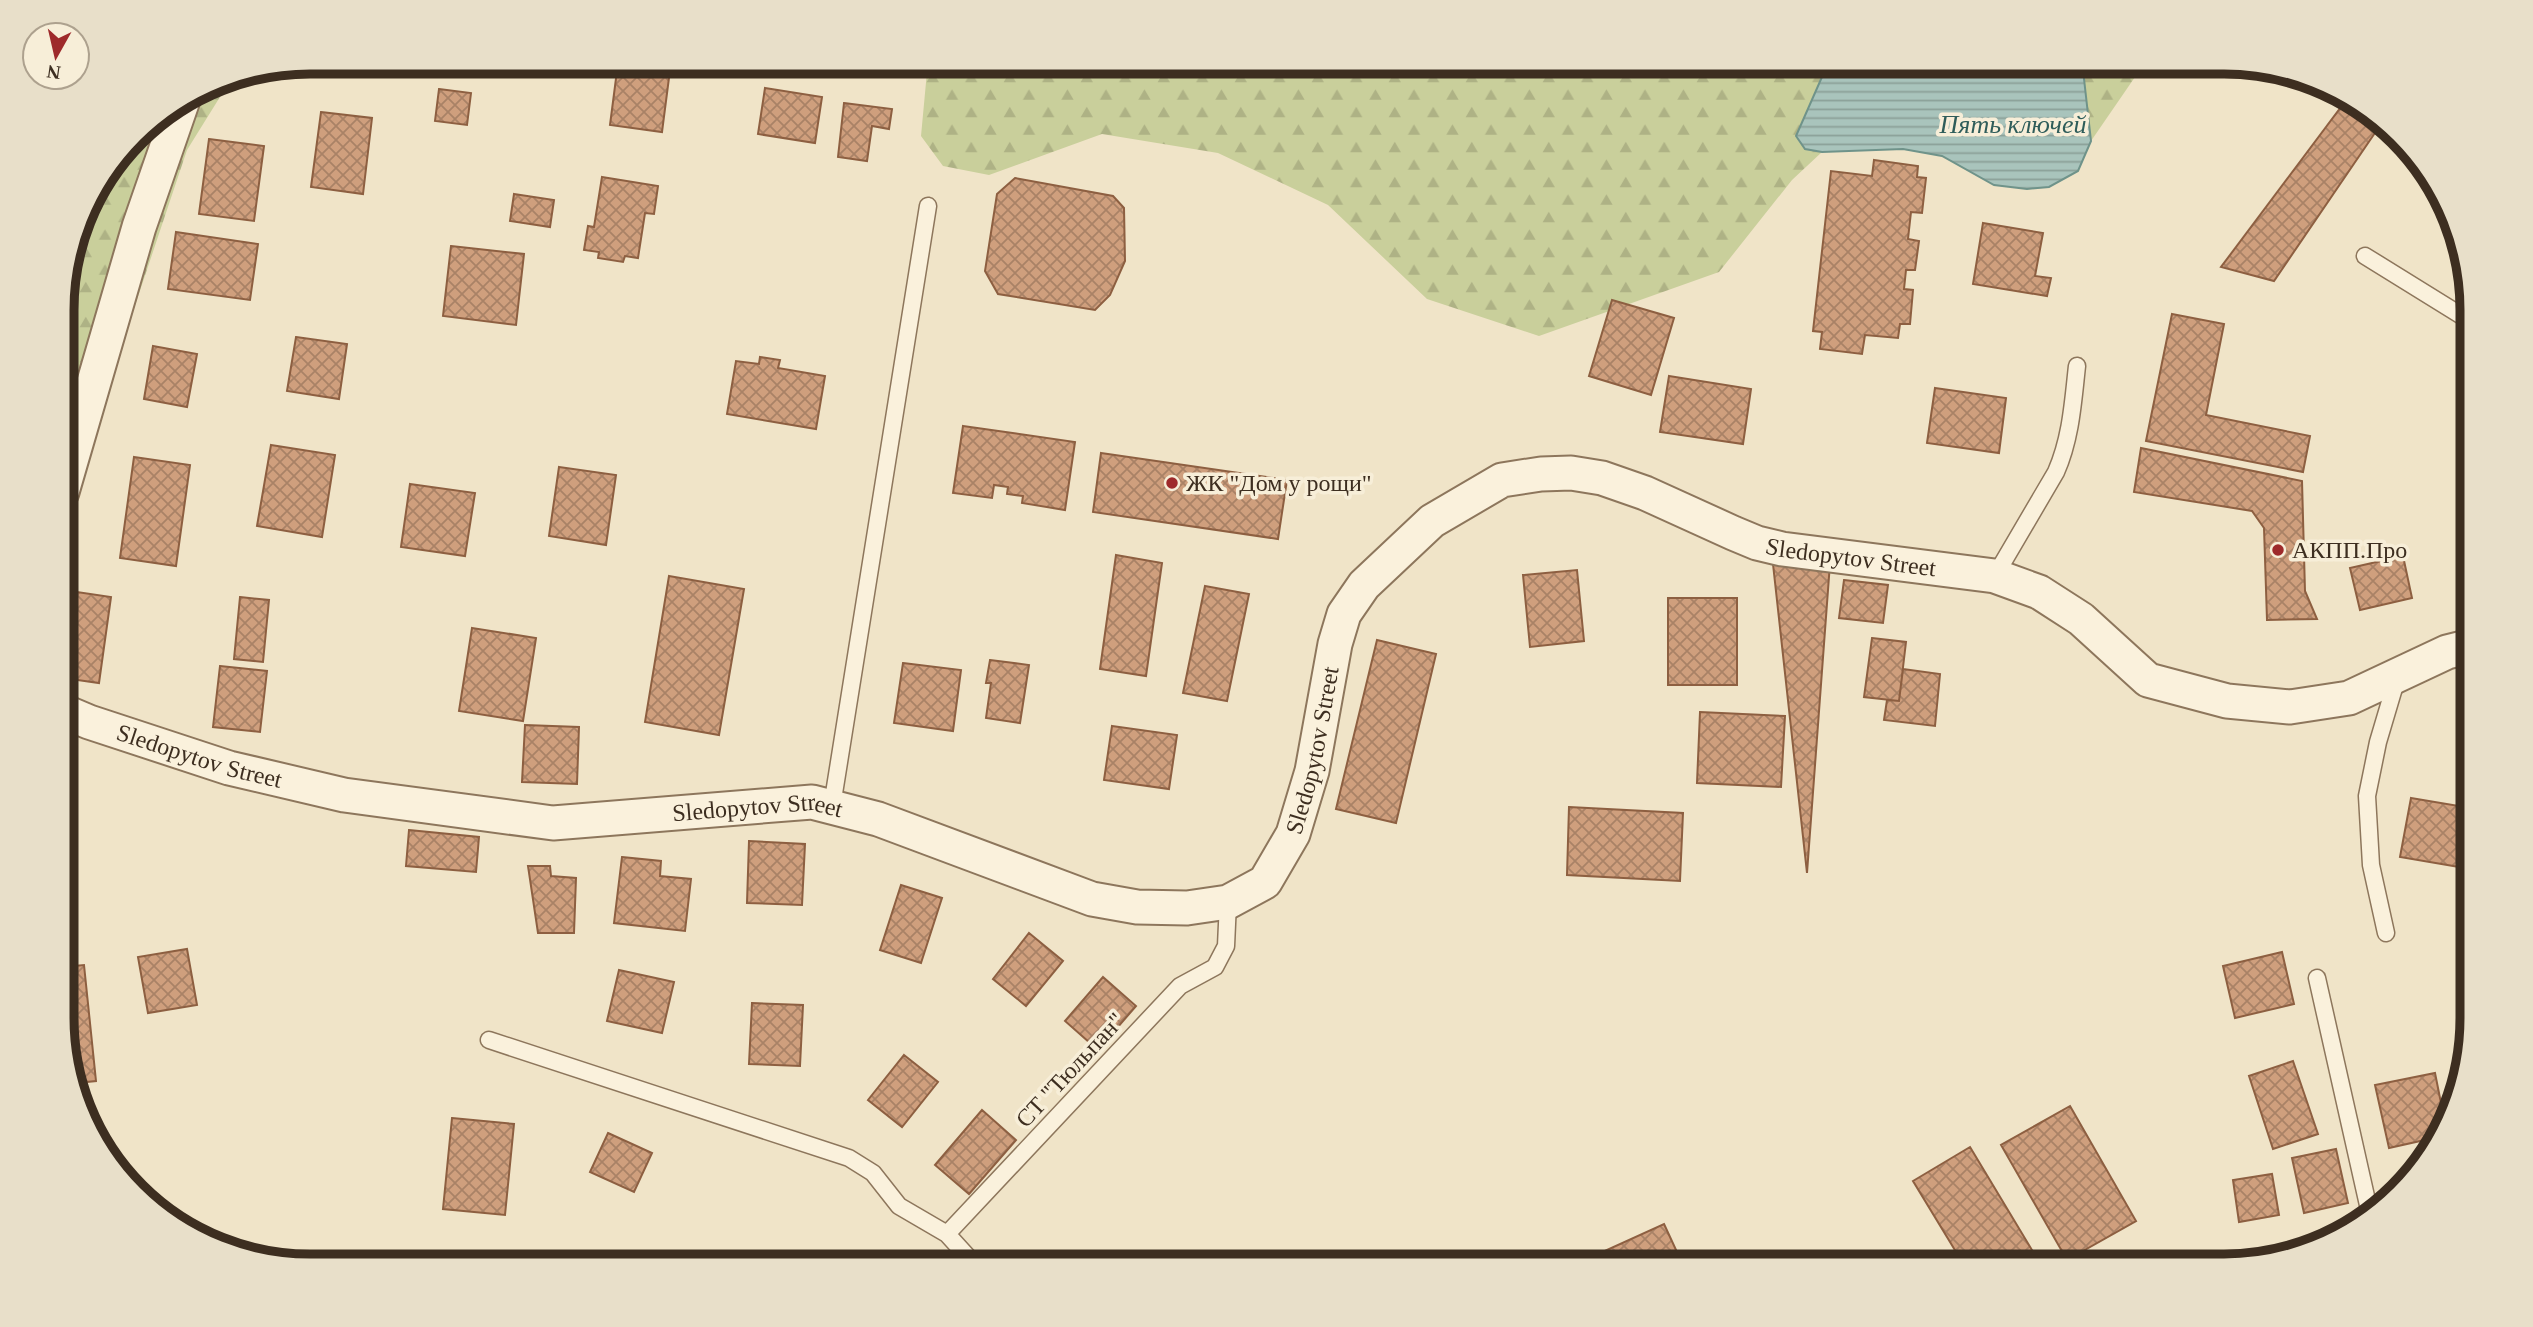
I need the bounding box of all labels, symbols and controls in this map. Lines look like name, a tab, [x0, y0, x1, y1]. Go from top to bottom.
north arrow	[21, 21, 91, 91]
text: N	[45, 61, 62, 84]
water label: Пять ключей	[1939, 110, 2086, 139]
place label: ЖК "Дом у рощи"	[1186, 470, 1372, 496]
marker: ЖК "Дом у рощи"	[1164, 475, 1180, 491]
street label: Sledopytov Street	[1763, 533, 1938, 581]
place label: АКПП.Про	[2292, 537, 2407, 563]
marker: АКПП.Про	[2270, 542, 2286, 558]
street label: Sledopytov Street	[1281, 664, 1344, 837]
street label: Sledopytov Street	[114, 719, 285, 793]
street label: Sledopytov Street	[671, 789, 846, 826]
street label: СТ "Тюльпан"	[1011, 1008, 1129, 1132]

